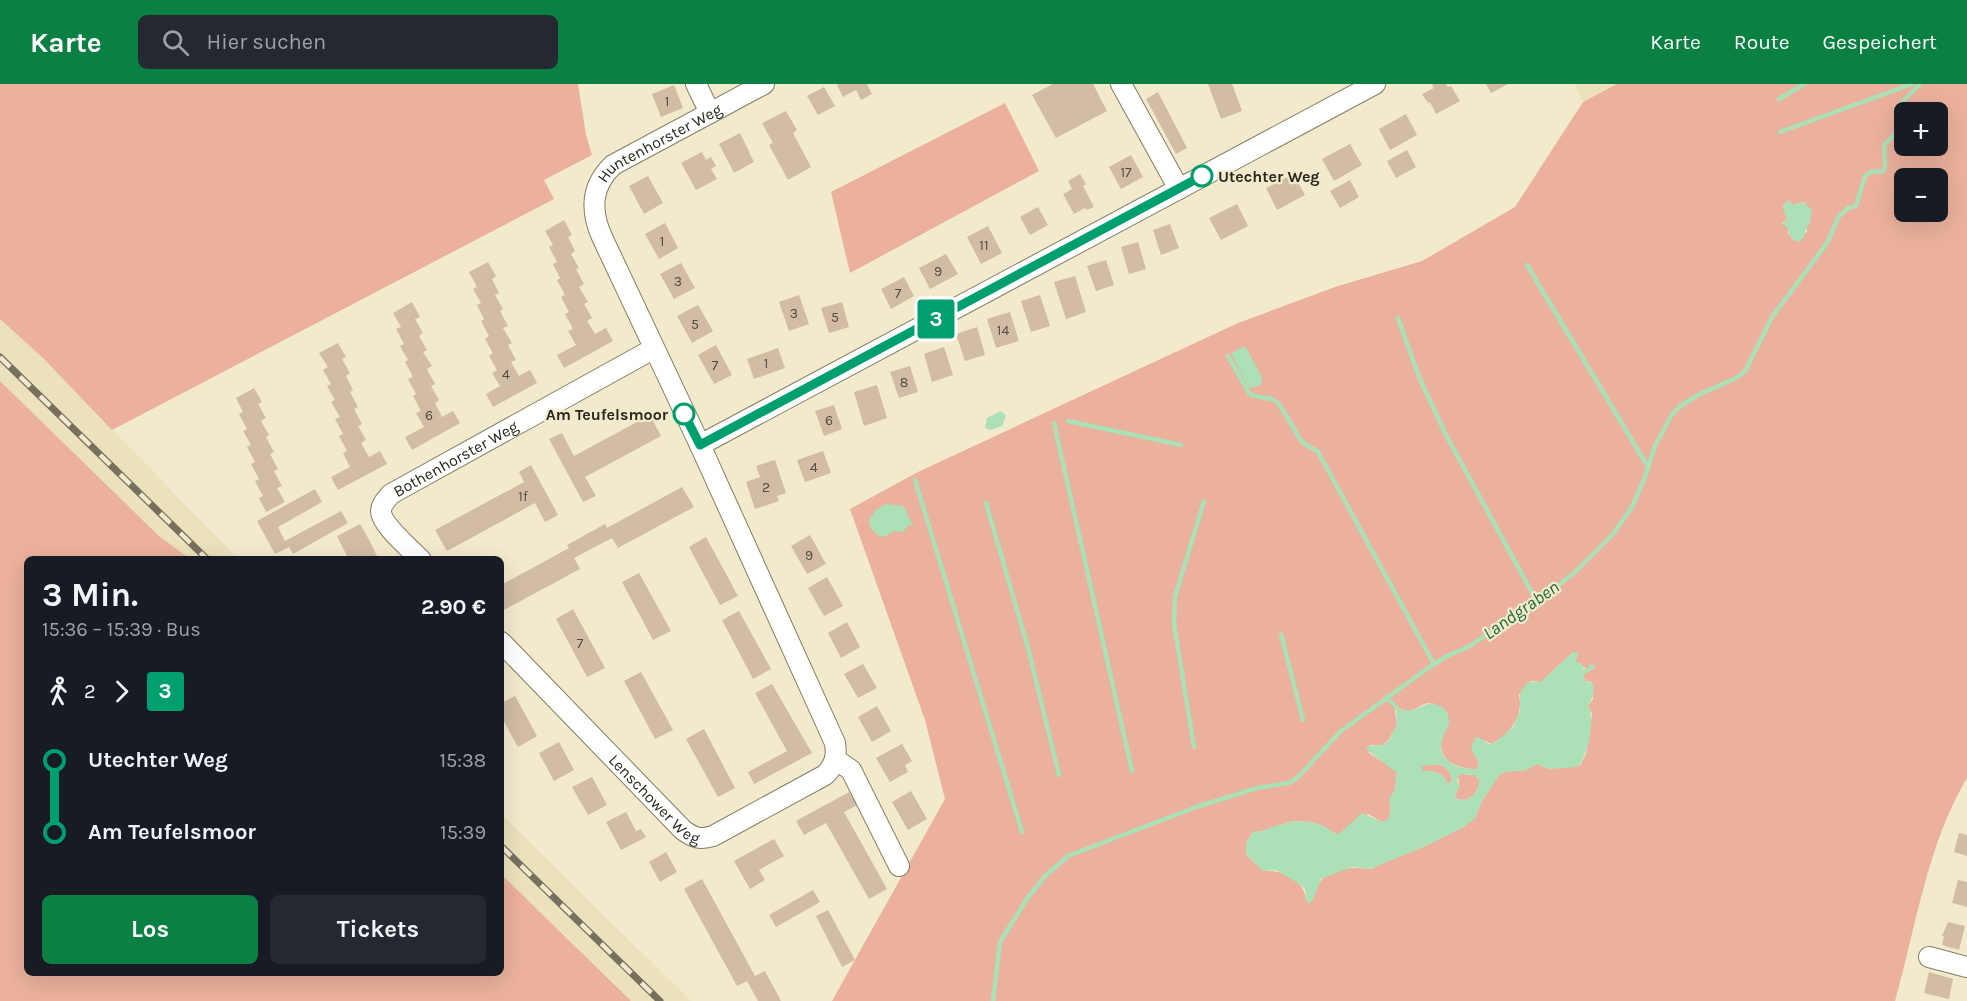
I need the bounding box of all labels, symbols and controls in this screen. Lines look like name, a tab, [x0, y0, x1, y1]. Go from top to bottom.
search box	[138, 15, 558, 69]
text: Karte	[30, 26, 102, 59]
icon: search	[159, 26, 192, 59]
text: Hier suchen	[207, 29, 326, 55]
text: Karte	[1650, 30, 1701, 54]
text: Route	[1734, 30, 1790, 54]
text: Gespeichert	[1823, 30, 1937, 54]
house number: 1	[665, 93, 669, 110]
street label: Huntenhorster Weg	[593, 99, 725, 186]
map controls	[1894, 102, 1948, 222]
button: +	[1894, 102, 1948, 156]
house number: 17	[1120, 164, 1132, 181]
marker: Utechter Weg	[1191, 165, 1213, 187]
place label: Utechter Weg	[1218, 167, 1320, 186]
button: −	[1894, 168, 1948, 222]
house number: 1	[660, 233, 664, 250]
house number: 11	[979, 237, 989, 254]
house number: 9	[934, 263, 942, 280]
house number: 3	[674, 273, 682, 290]
house number: 7	[895, 285, 902, 302]
line badge: 3	[916, 300, 956, 338]
house number: 3	[790, 305, 798, 322]
text: 3	[929, 307, 943, 331]
house number: 5	[831, 309, 839, 326]
house number: 5	[691, 316, 699, 333]
house number: 14	[997, 322, 1009, 339]
house number: 1	[764, 355, 768, 372]
house number: 7	[712, 357, 719, 374]
house number: 4	[502, 366, 510, 383]
house number: 8	[900, 374, 908, 391]
marker: Am Teufelsmoor	[673, 403, 695, 425]
place label: Am Teufelsmoor	[546, 405, 669, 424]
house number: 6	[425, 407, 433, 424]
house number: 6	[825, 412, 833, 429]
street label: Bothenhorster Weg	[390, 416, 521, 500]
house number: 4	[810, 459, 818, 476]
house number: 2	[762, 479, 770, 496]
house number: 1f	[518, 488, 528, 505]
house number: 9	[805, 547, 813, 564]
text: 3 Min.	[42, 576, 138, 614]
water label: Landgraben	[1479, 576, 1563, 644]
text: 2.90 €	[421, 594, 486, 620]
text: 15:36 – 15:39 · Bus	[42, 618, 201, 641]
house number: 7	[577, 635, 584, 652]
icon: walk	[42, 675, 75, 708]
icon: forward	[105, 675, 138, 708]
text: 3	[159, 679, 172, 703]
text: 2	[84, 680, 96, 703]
text: Utechter Weg	[88, 747, 228, 773]
text: 15:38	[439, 749, 486, 772]
street label: Lenschower Weg	[605, 750, 703, 847]
text: Am Teufelsmoor	[88, 819, 256, 845]
text: 15:39	[440, 821, 486, 844]
button: Los	[42, 895, 258, 964]
button: Tickets	[270, 895, 486, 964]

